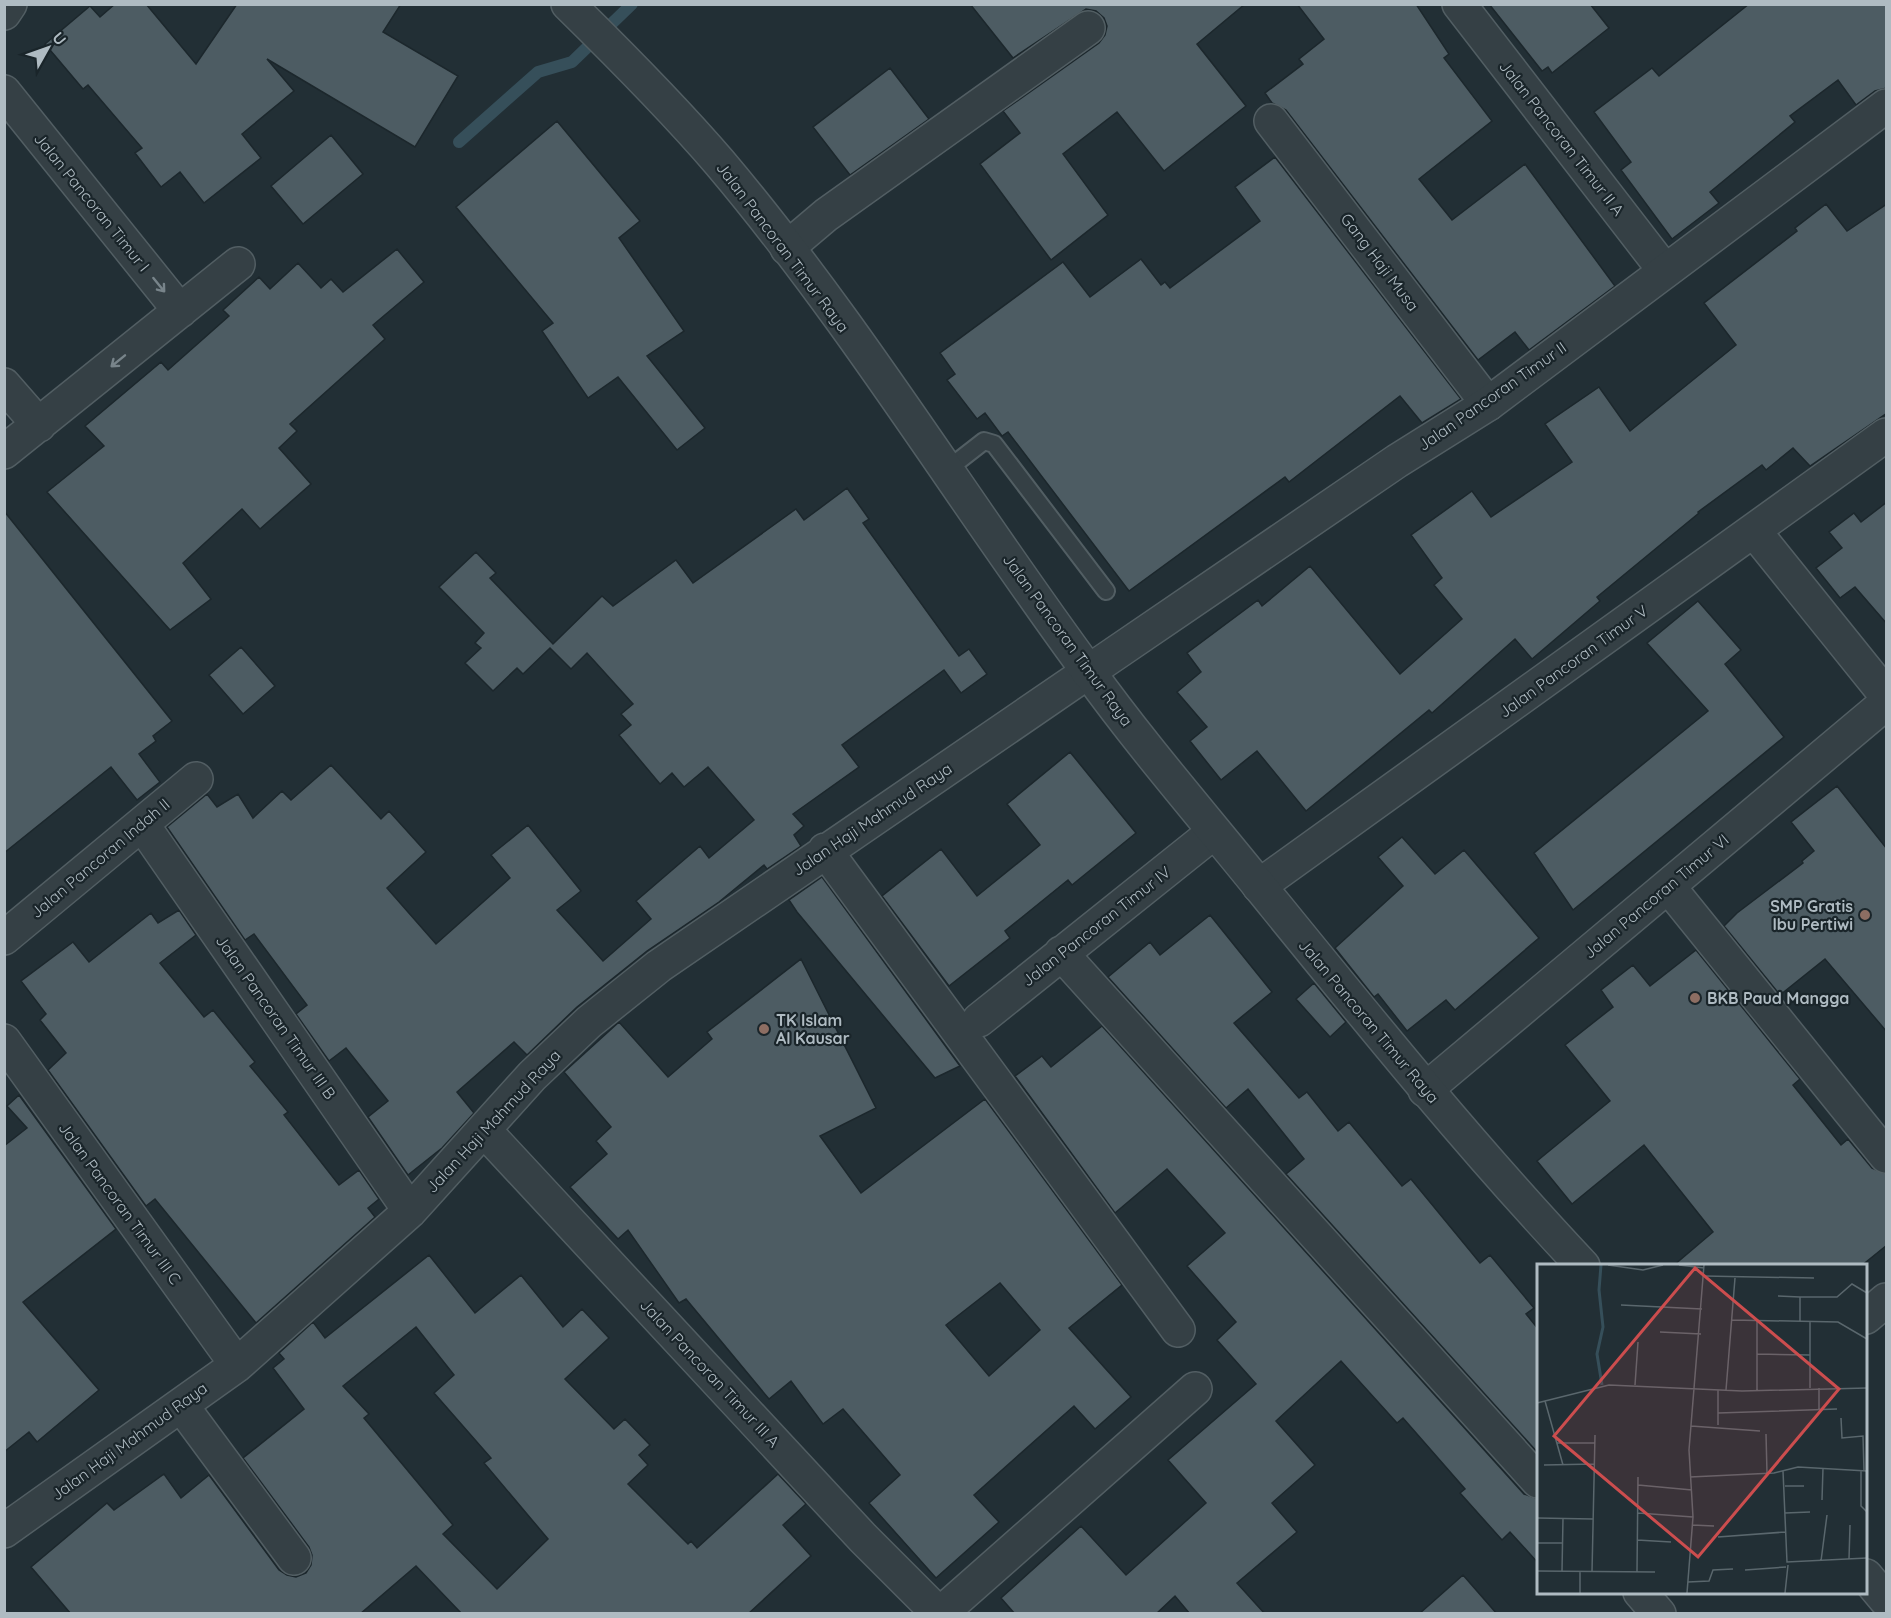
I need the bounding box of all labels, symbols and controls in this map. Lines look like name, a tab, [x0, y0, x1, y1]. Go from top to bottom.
north arrow	[18, 18, 78, 78]
text: U	[48, 28, 71, 49]
street label: Jalan Pancoran Timur II A	[1495, 56, 1629, 220]
street label: Jalan Pancoran Timur I	[30, 129, 154, 275]
street label: Jalan Pancoran Timur Raya	[712, 158, 854, 336]
street label: Gang Haji Musa	[1337, 209, 1423, 315]
one-way arrow	[153, 277, 166, 293]
street label: Jalan Pancoran Timur II	[1414, 337, 1570, 455]
one-way arrow	[111, 354, 126, 368]
street label: Jalan Pancoran Timur Raya	[999, 550, 1137, 730]
street label: Jalan Pancoran Timur V	[1495, 600, 1652, 722]
street label: Jalan Haji Mahmud Raya	[788, 758, 956, 880]
street label: Jalan Pancoran Indah II	[26, 794, 174, 922]
street label: Jalan Pancoran Timur VI	[1579, 829, 1733, 963]
street label: Jalan Pancoran Timur IV	[1018, 861, 1175, 990]
place label: SMP Gratis Ibu Pertiwi	[1770, 896, 1853, 934]
marker: SMP Gratis Ibu Pertiwi	[1858, 908, 1872, 922]
street label: Jalan Pancoran Timur III B	[212, 931, 340, 1103]
street label: Jalan Pancoran Timur Raya	[1294, 935, 1444, 1107]
place label: BKB Paud Mangga	[1707, 988, 1849, 1008]
marker: BKB Paud Mangga	[1688, 991, 1702, 1005]
place label: TK Islam Al Kausar	[776, 1010, 850, 1048]
marker: TK Islam Al Kausar	[757, 1022, 771, 1036]
street label: Jalan Haji Mahmud Raya	[422, 1045, 564, 1197]
street label: Jalan Pancoran Timur III C	[54, 1118, 186, 1288]
inset map	[1537, 1264, 1867, 1594]
street label: Jalan Pancoran Timur III A	[636, 1295, 784, 1451]
street label: Jalan Haji Mahmud Raya	[47, 1378, 211, 1504]

